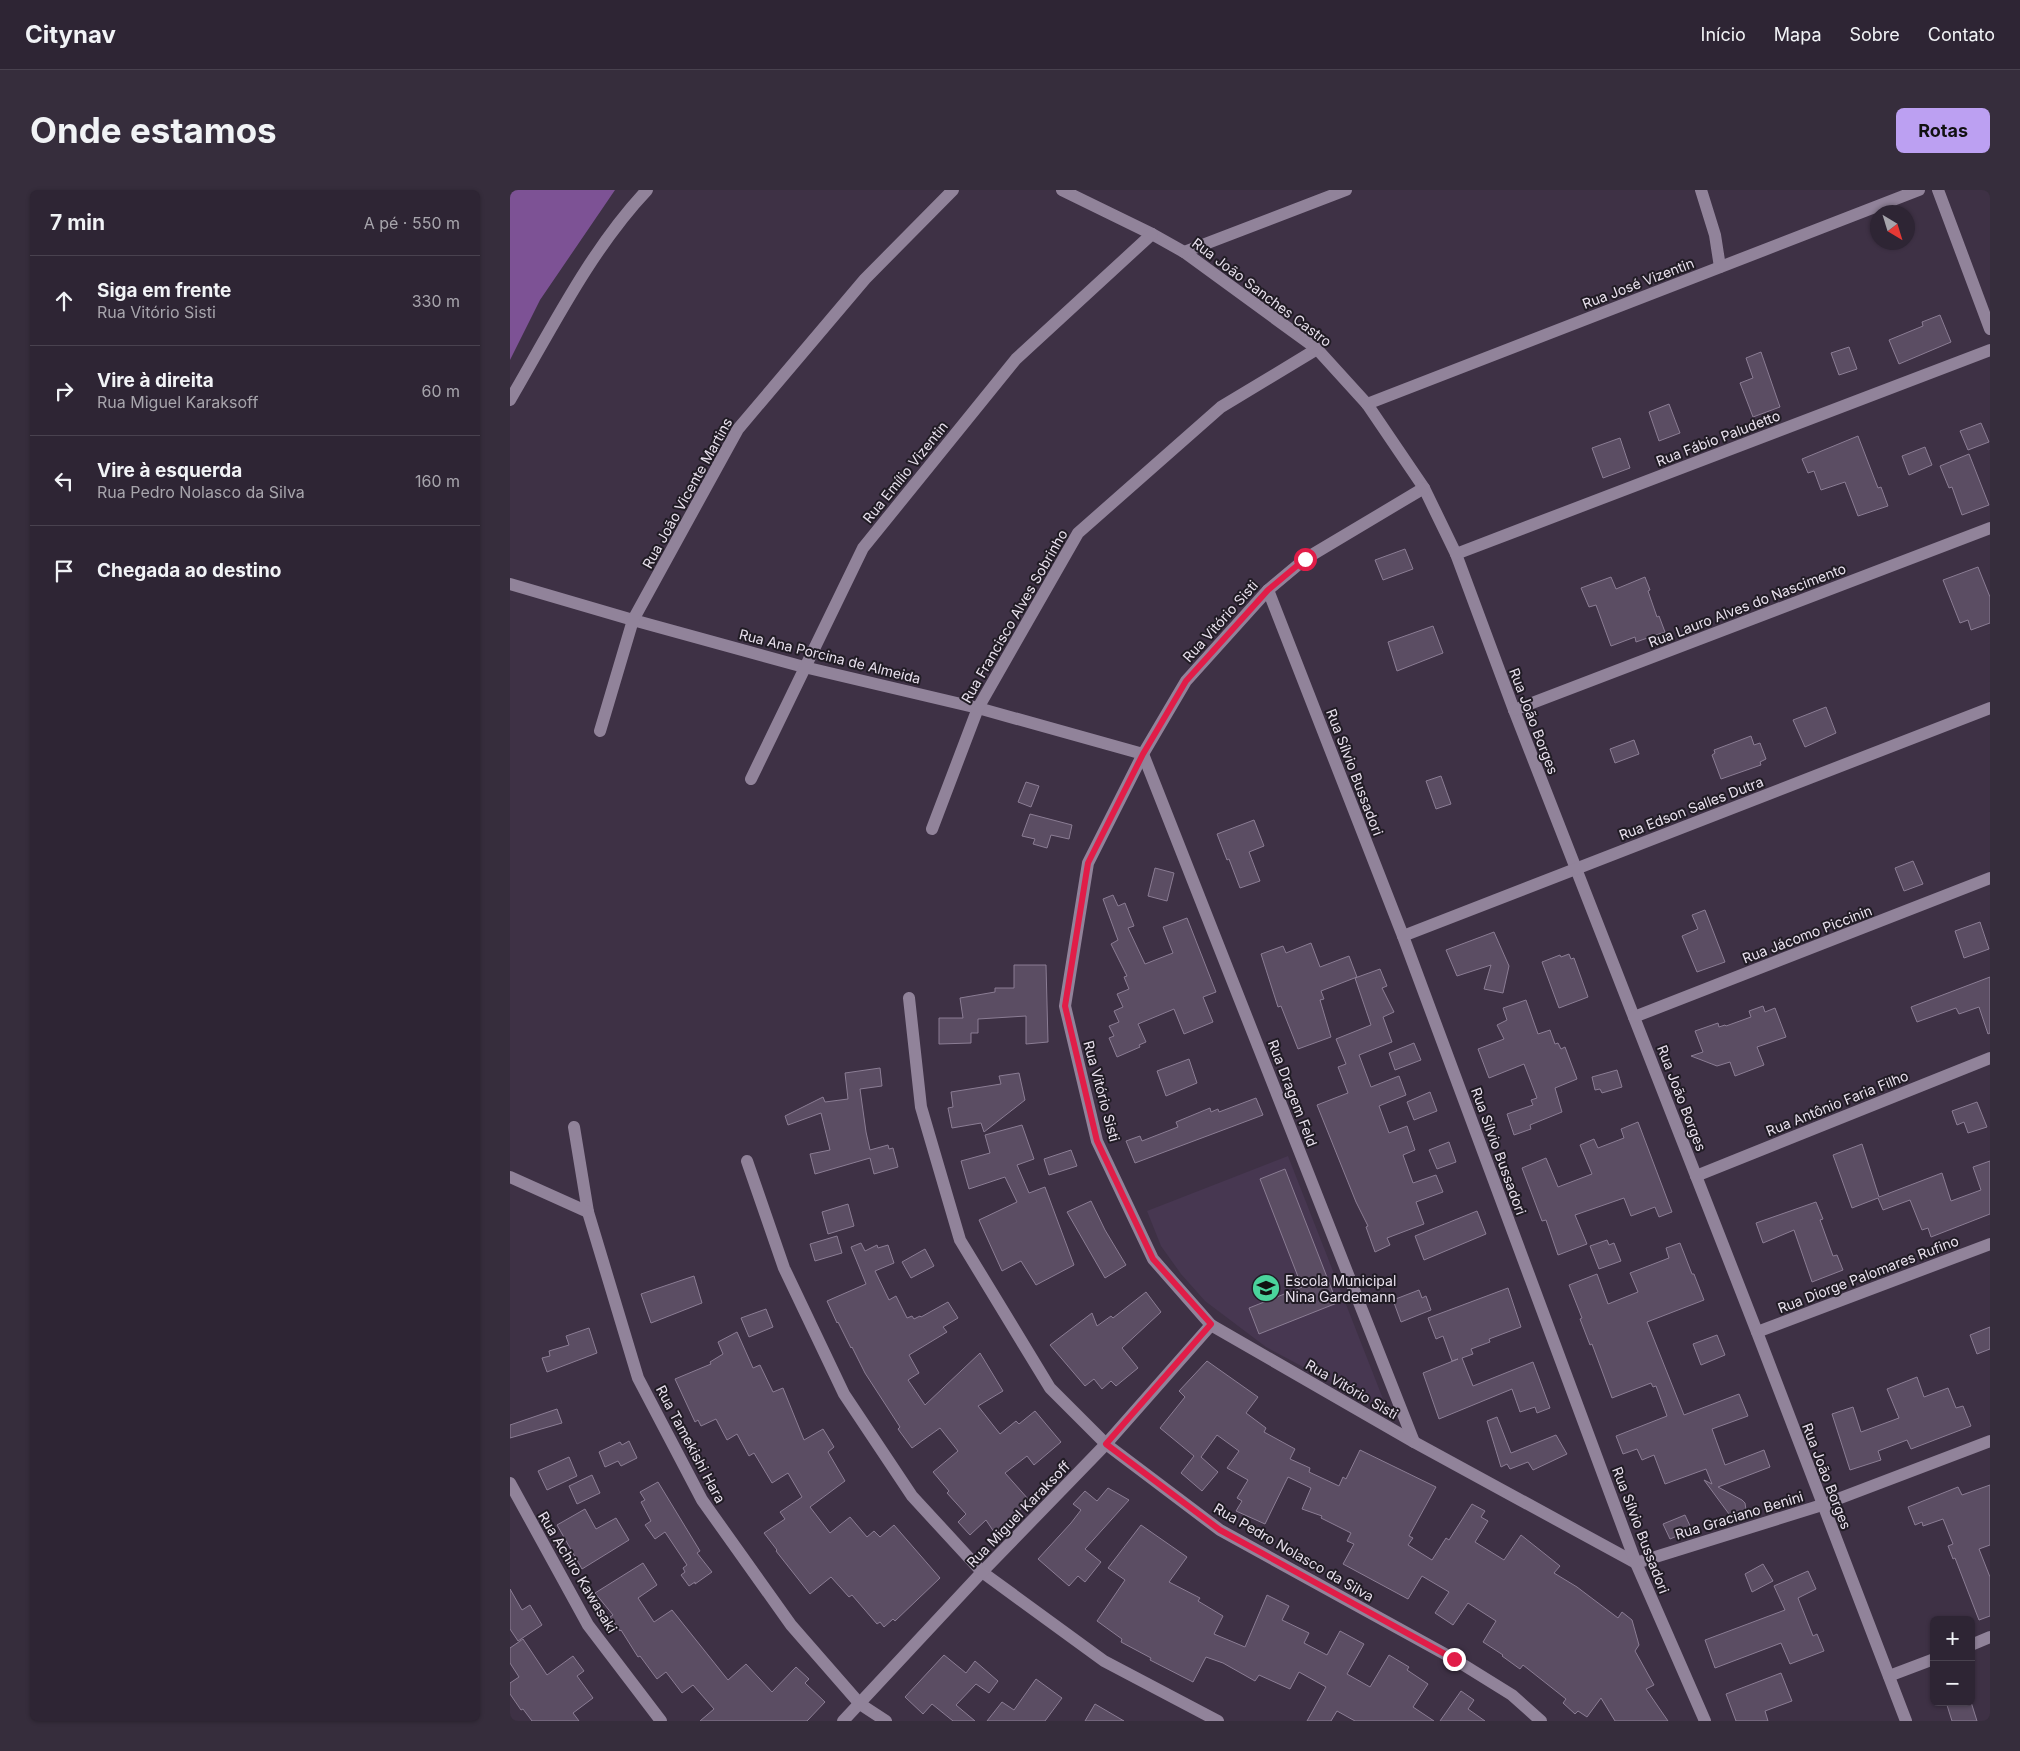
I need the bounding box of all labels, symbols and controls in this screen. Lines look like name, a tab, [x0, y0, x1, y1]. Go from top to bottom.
text: Citynav	[25, 20, 116, 49]
text: Início	[1701, 24, 1746, 45]
text: Mapa	[1774, 24, 1821, 45]
text: Sobre	[1849, 24, 1900, 45]
text: Contato	[1928, 24, 1995, 45]
button: Rotas	[1896, 108, 1990, 153]
text: Onde estamos	[30, 109, 277, 151]
north arrow	[1870, 205, 1915, 250]
text: 7 min	[50, 210, 105, 235]
text: A pé · 550 m	[364, 213, 460, 233]
street label: Rua João Sanches Castro	[1189, 234, 1335, 350]
street label: Rua José Vizentin	[1580, 254, 1696, 312]
text: Siga em frente	[97, 279, 231, 302]
icon: ahead	[50, 287, 78, 315]
text: 330 m	[412, 291, 460, 311]
text: Rua Vitório Sisti	[97, 302, 216, 322]
text: Vire à direita	[97, 369, 214, 392]
icon: right	[50, 377, 78, 405]
text: 60 m	[421, 381, 460, 401]
text: Rua Miguel Karaksoff	[97, 392, 258, 412]
street label: Rua Fábio Paludetto	[1654, 407, 1782, 469]
street label: Rua João Vicente Martins	[638, 415, 736, 571]
street label: Rua Emílio Vizentin	[859, 418, 951, 526]
text: Vire à esquerda	[97, 459, 242, 482]
icon: left	[50, 467, 78, 495]
text: 160 m	[415, 471, 460, 491]
text: Rua Pedro Nolasco da Silva	[97, 482, 305, 502]
street label: Rua Francisco Alves Sobrinho	[957, 526, 1071, 706]
route start	[1294, 548, 1317, 571]
icon: arrive	[50, 557, 78, 585]
text: Chegada ao destino	[97, 559, 281, 582]
street label: Rua Lauro Alves do Nascimento	[1646, 559, 1848, 651]
street label: Rua Vitório Sisti	[1179, 577, 1261, 665]
street label: Rua Ana Porcina de Almeida	[737, 625, 923, 687]
street label: Rua João Borges	[1506, 665, 1562, 777]
street label: Rua Sílvio Bussadori	[1323, 706, 1387, 838]
street label: Rua Edson Salles Dutra	[1616, 773, 1766, 843]
street label: Rua Jácomo Piccinin	[1740, 901, 1874, 967]
street label: Rua Dragem Feld	[1265, 1037, 1321, 1149]
street label: Rua Vitório Sisti	[1080, 1039, 1124, 1143]
street label: Rua João Borges	[1654, 1042, 1710, 1154]
street label: Rua Antônio Faria Filho	[1763, 1067, 1911, 1139]
street label: Rua Sílvio Bussadori	[1468, 1085, 1530, 1217]
street label: Rua Diorge Palomares Rufino	[1775, 1232, 1961, 1316]
place label: Escola Municipal Nina Gardemann	[1285, 1272, 1396, 1305]
school or university icon: Escola Municipal Nina Gardemann	[1251, 1273, 1281, 1303]
street label: Rua Vitório Sisti	[1303, 1356, 1401, 1422]
street label: Rua Tamekishi Hara	[653, 1382, 729, 1506]
street label: Rua João Borges	[1799, 1420, 1855, 1532]
street label: Rua Miguel Karaksoff	[963, 1457, 1073, 1571]
street label: Rua Sílvio Bussadori	[1609, 1464, 1673, 1596]
street label: Rua Graciano Benini	[1673, 1487, 1805, 1543]
street label: Rua Pedro Nolasco da Silva	[1211, 1499, 1377, 1605]
street label: Rua Achiro Kawasaki	[535, 1508, 621, 1636]
map controls	[1930, 1616, 1975, 1706]
button: +	[1930, 1616, 1975, 1661]
route end	[1443, 1648, 1466, 1671]
button: −	[1930, 1661, 1975, 1706]

